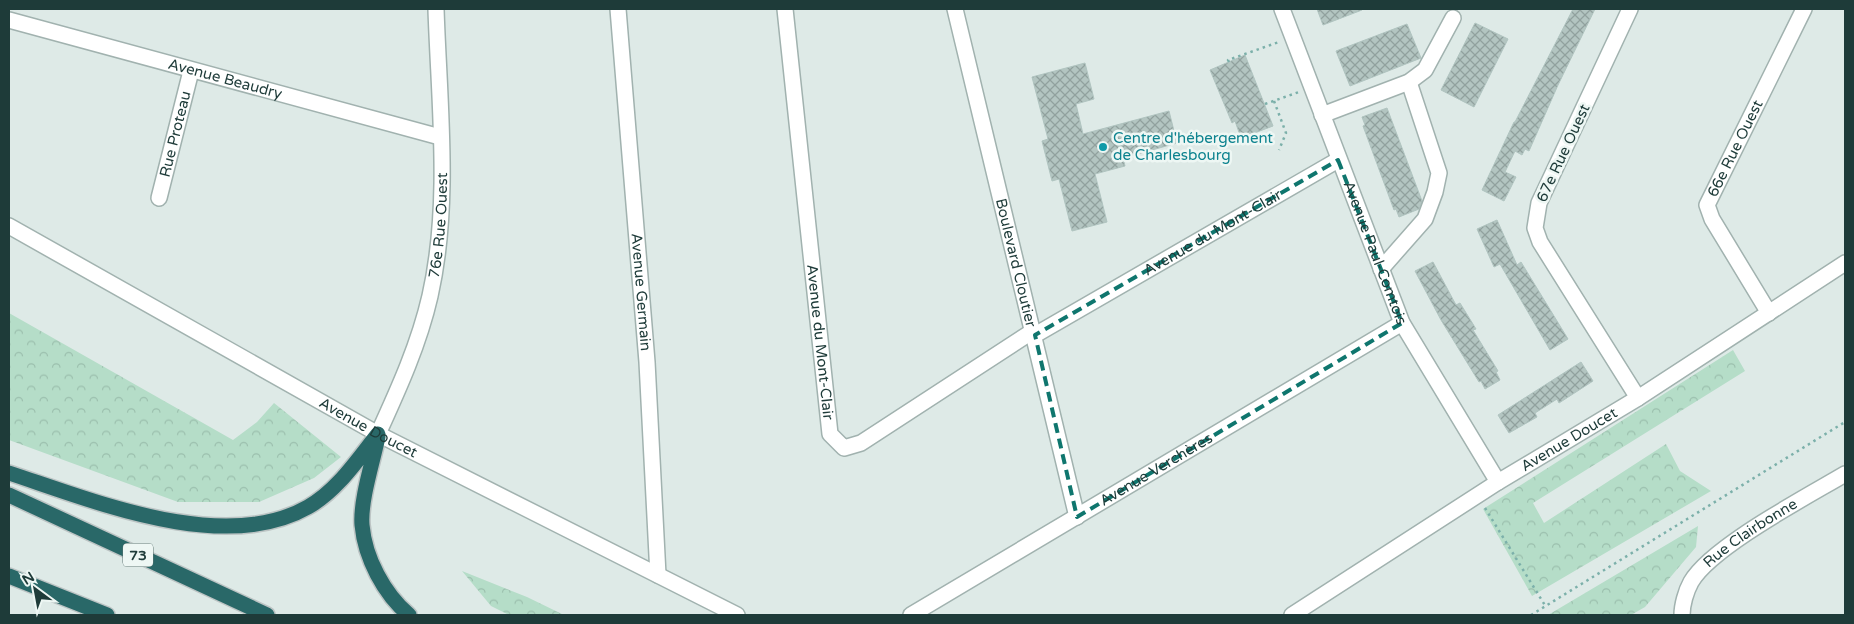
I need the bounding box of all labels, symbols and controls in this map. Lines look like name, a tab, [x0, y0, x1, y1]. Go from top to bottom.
street label: Avenue Beaudry	[166, 55, 284, 103]
street label: Rue Proteau	[156, 89, 195, 179]
street label: 66e Rue Ouest	[1703, 97, 1767, 200]
street label: 67e Rue Ouest	[1532, 101, 1594, 205]
place label: Centre d'hébergement de Charlesbourg	[1113, 129, 1273, 164]
marker: Centre d'hébergement de Charlesbourg	[1097, 141, 1109, 153]
street label: 76e Rue Ouest	[425, 172, 451, 280]
street label: Avenue Paul-Comtois	[1340, 178, 1411, 327]
street label: Avenue du Mont-Clair	[1140, 185, 1285, 279]
street label: Boulevard Cloutier	[992, 196, 1040, 329]
street label: Avenue Germain	[627, 232, 655, 352]
street label: Avenue du Mont-Clair	[803, 263, 837, 421]
street label: Avenue Doucet	[316, 394, 421, 461]
street label: Avenue Doucet	[1518, 403, 1621, 475]
street label: Avenue Verchères	[1096, 429, 1216, 510]
street label: Rue Clairbonne	[1699, 495, 1800, 571]
road number: 73	[123, 544, 153, 566]
north arrow	[10, 564, 60, 614]
text: N	[19, 568, 38, 589]

